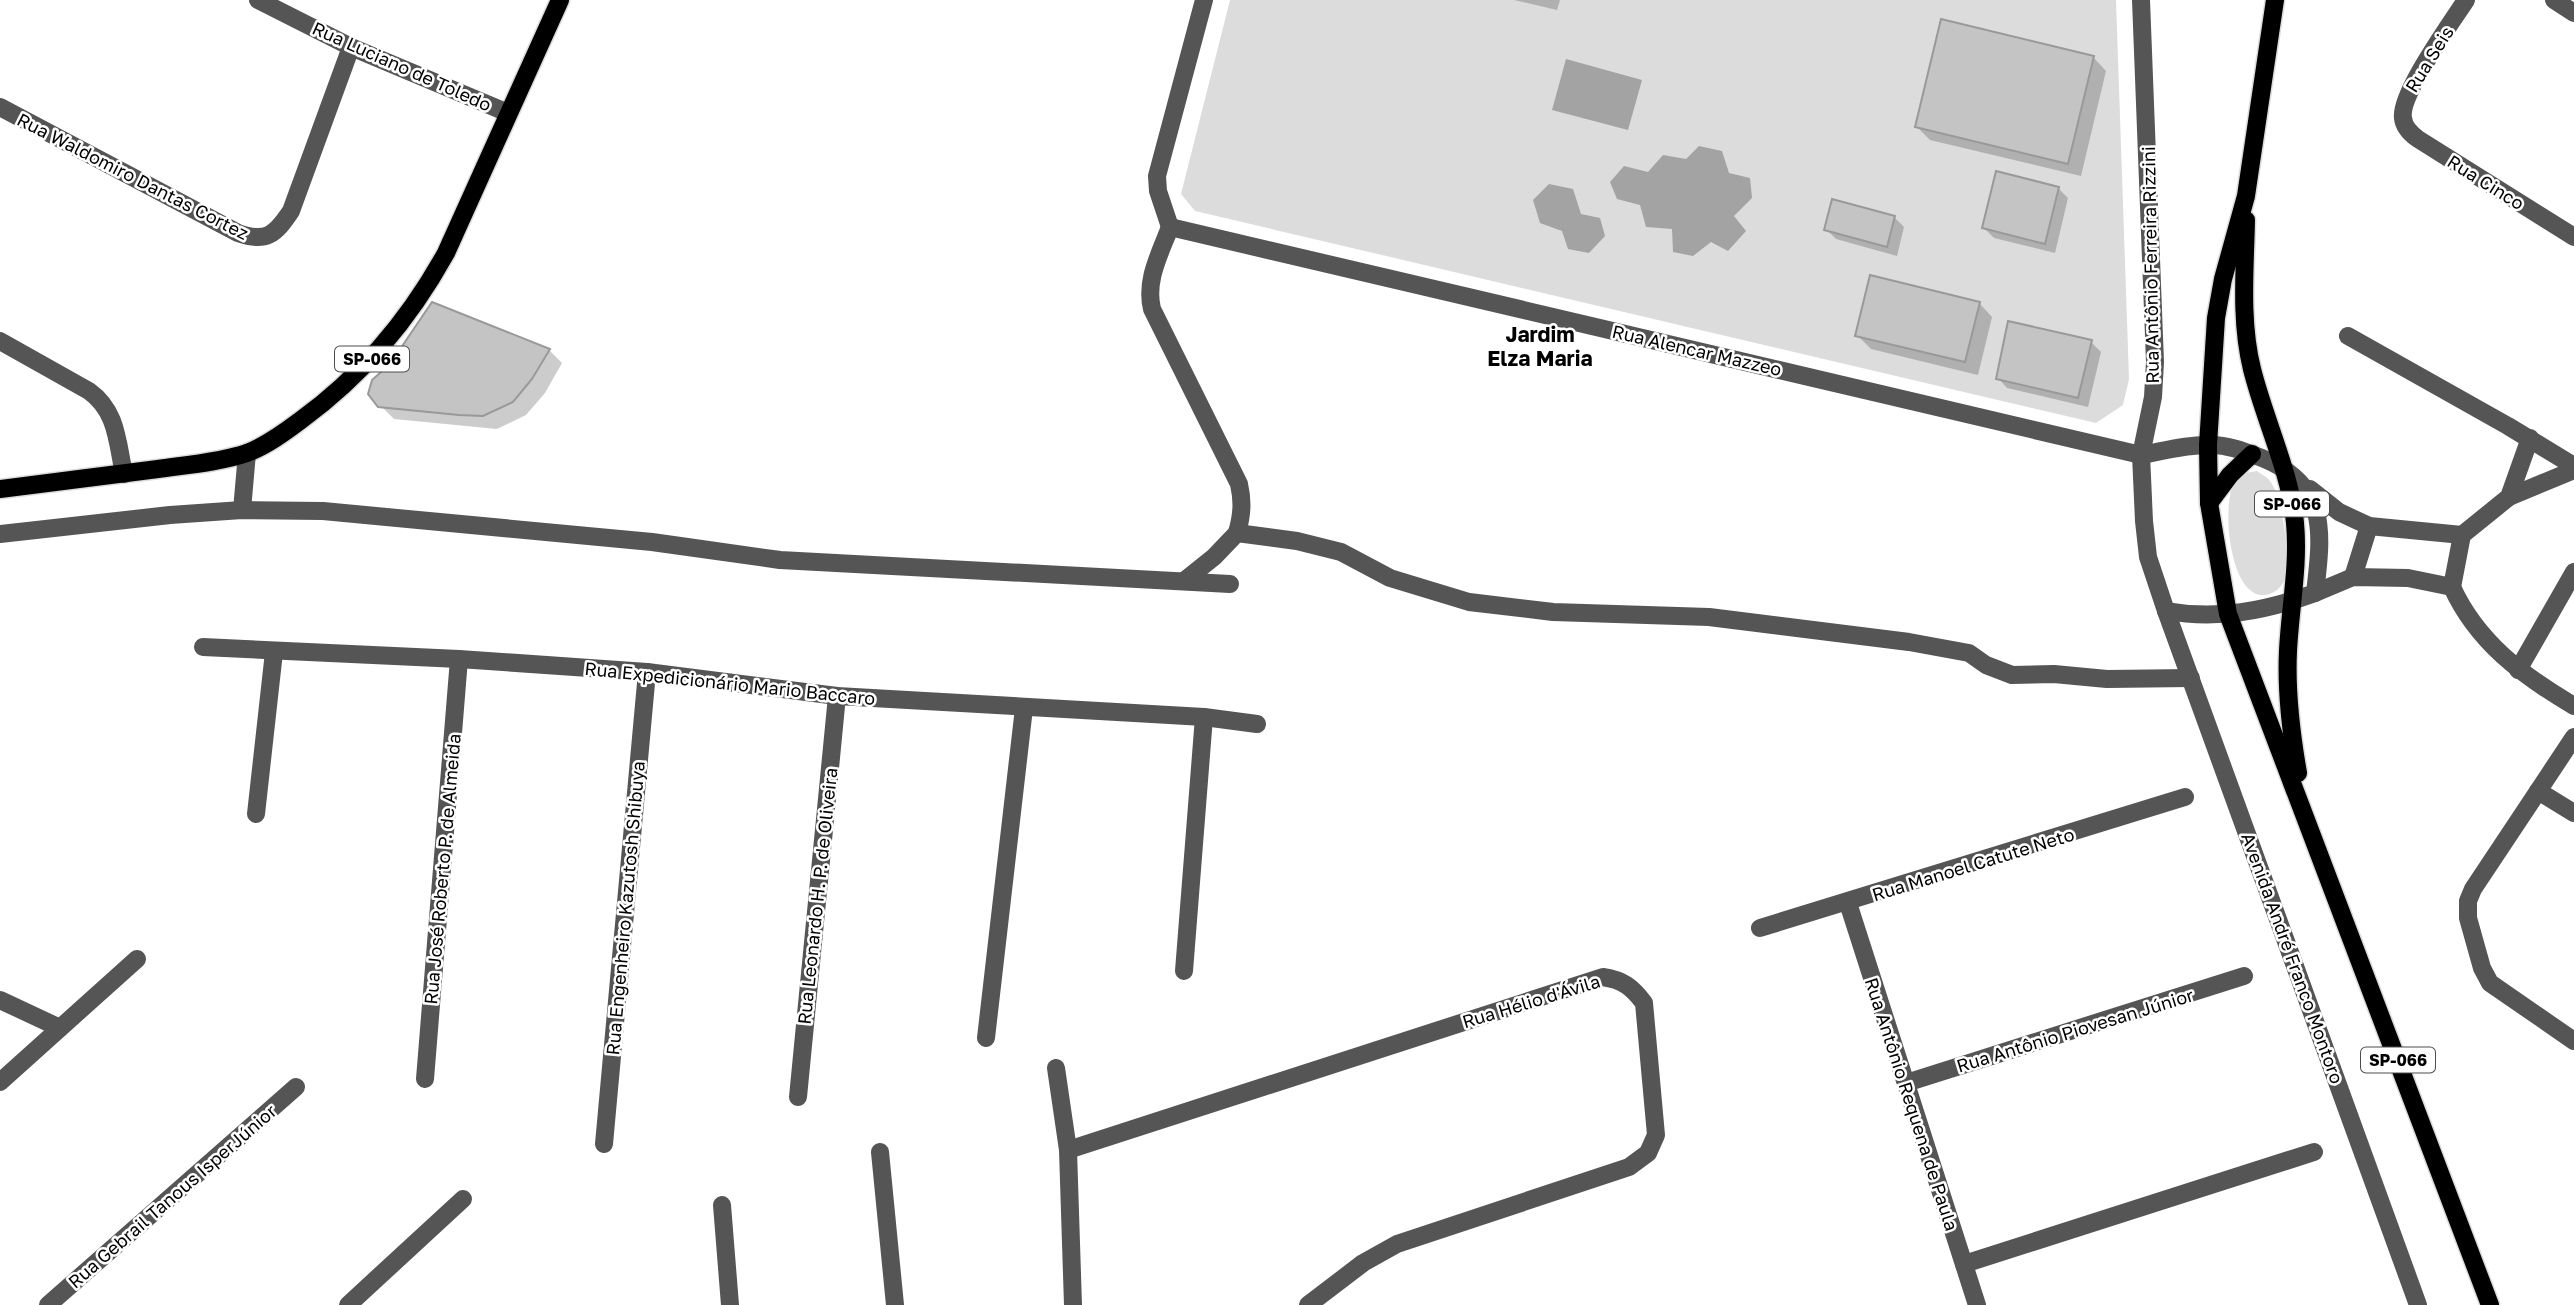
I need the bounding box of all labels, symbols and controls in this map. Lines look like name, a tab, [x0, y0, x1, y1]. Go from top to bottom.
street label: Rua Luciano de Toledo	[309, 17, 495, 115]
street label: Rua Seis	[2400, 22, 2458, 96]
street label: Rua Waldomiro Dantas Cortez	[14, 108, 252, 244]
street label: Rua Antônio Ferreira Rizzini	[2137, 146, 2163, 384]
street label: Rua Cinco	[2444, 150, 2528, 214]
street label: Rua Alencar Mazzeo	[1610, 320, 1784, 380]
district label: Jardim Elza Maria	[1487, 321, 1593, 371]
road number: SP-066	[335, 346, 409, 372]
road number: SP-066	[2255, 491, 2329, 516]
street label: Rua Expedicionário Mario Baccaro	[584, 657, 876, 709]
street label: Rua José Roberto P. de Almeida	[419, 733, 465, 1005]
street label: Rua Engenheiro Kazutosh Shibuya	[601, 760, 649, 1056]
street label: Rua Leonardo H. P. de Oliveira	[793, 767, 841, 1025]
street label: Rua Manoel Catute Neto	[1869, 823, 2077, 905]
street label: Avenida André Franco Montoro	[2237, 830, 2349, 1086]
street label: Rua Hélio d'Ávila	[1459, 970, 1603, 1032]
street label: Rua Antônio Requena de Paula	[1861, 975, 1963, 1233]
street label: Rua Antônio Piovesan Júnior	[1954, 983, 2196, 1077]
road number: SP-066	[2361, 1048, 2435, 1072]
street label: Rua Gebrail Tanous IsperJúnior	[63, 1100, 281, 1292]

